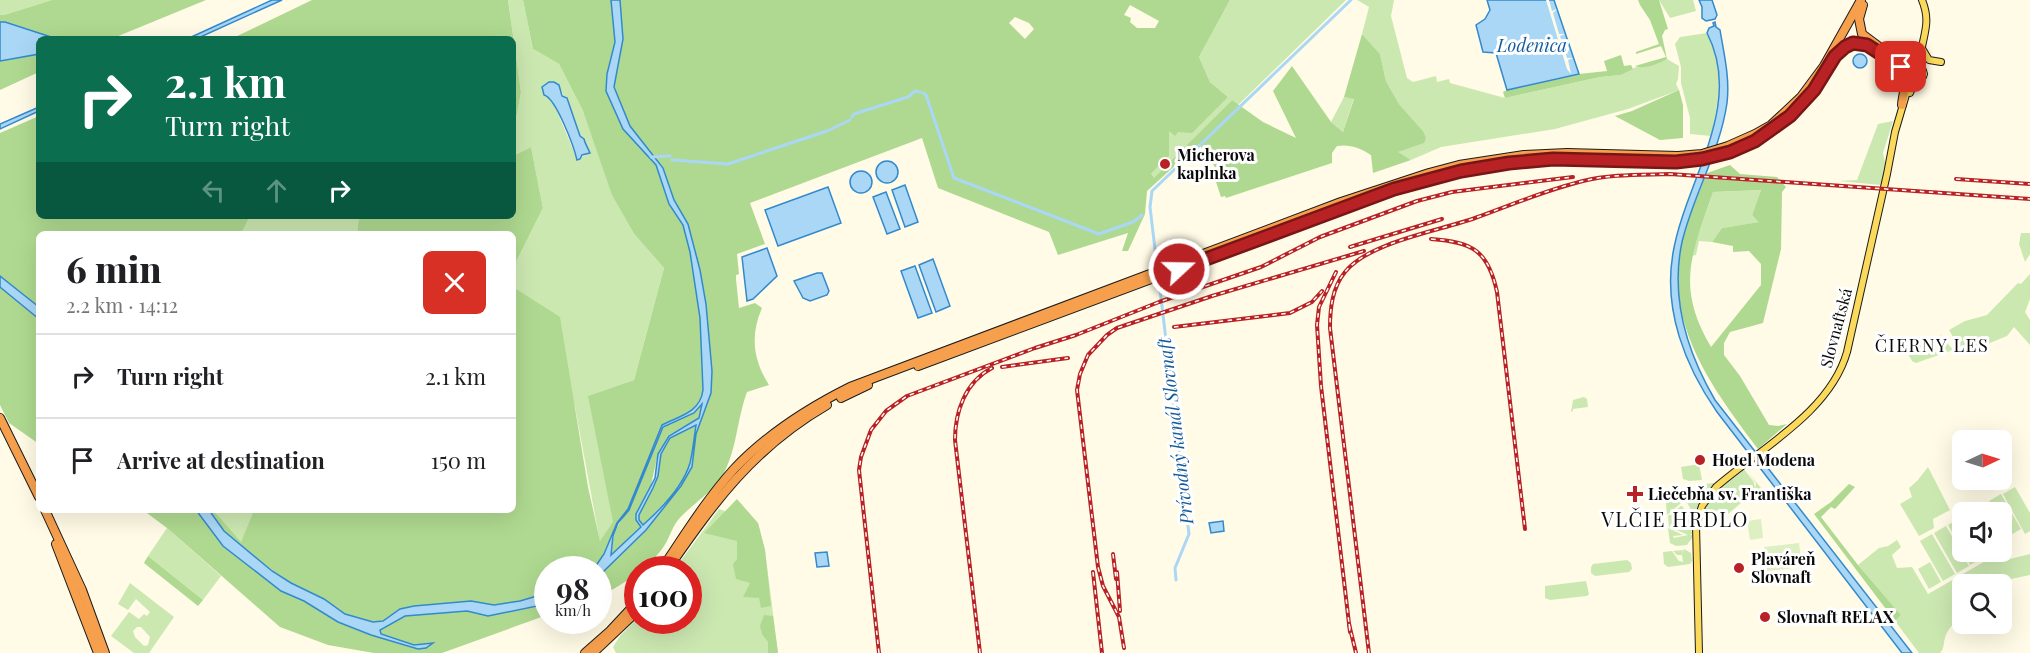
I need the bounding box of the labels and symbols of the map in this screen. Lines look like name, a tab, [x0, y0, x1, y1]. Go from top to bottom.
water label: Lodenica	[1496, 33, 1567, 57]
pin	[1875, 41, 1926, 92]
place label: Micherova kaplnka	[1177, 144, 1256, 183]
marker: Micherova kaplnka	[1158, 157, 1172, 171]
position arrow	[1147, 237, 1211, 301]
street label: Slovnaftská	[1815, 286, 1856, 370]
district label: ČIERNY LES	[1875, 333, 1989, 357]
water label: Prívodný kanál Slovnaft	[1152, 335, 1198, 527]
north arrow	[1952, 430, 2012, 490]
place label: Hotel Modena	[1712, 449, 1816, 470]
marker: Hotel Modena	[1693, 453, 1707, 467]
place label: Liečebňa sv. Františka	[1648, 483, 1812, 504]
marker: Liečebňa sv. Františka	[1626, 485, 1644, 503]
district label: VLČIE HRDLO	[1600, 505, 1749, 532]
place label: Plaváreň Slovnaft	[1751, 548, 1816, 587]
speed limit sign: 100	[624, 556, 702, 634]
marker: Plaváreň Slovnaft	[1732, 561, 1746, 575]
place label: Slovnaft RELAX	[1777, 606, 1895, 627]
marker: Slovnaft RELAX	[1758, 610, 1772, 624]

